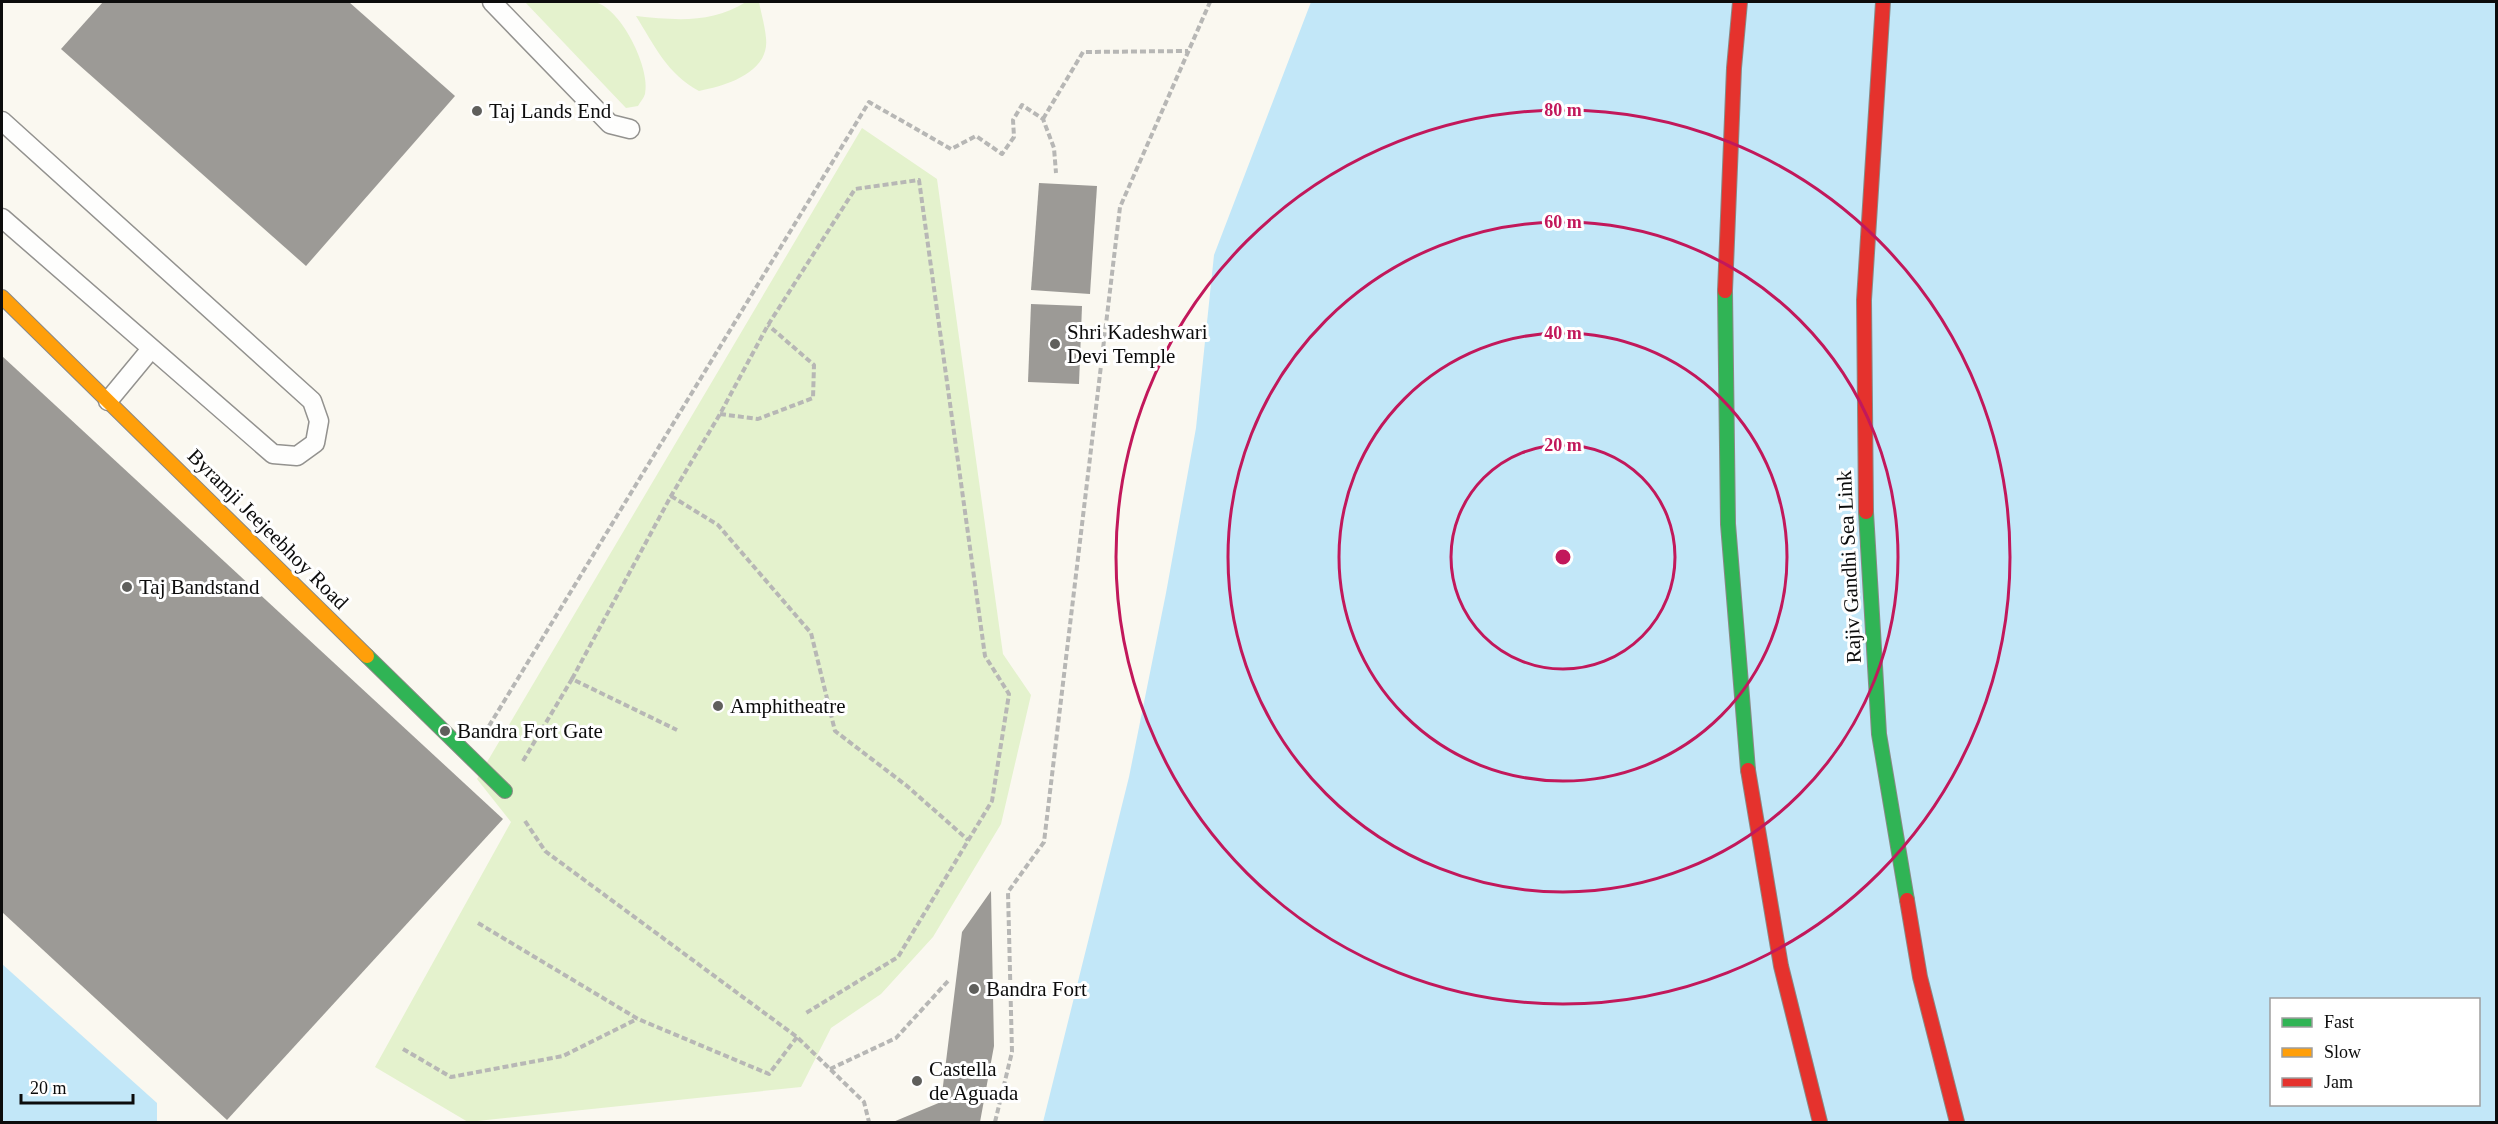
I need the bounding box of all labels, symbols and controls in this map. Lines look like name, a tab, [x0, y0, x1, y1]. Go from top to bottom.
place label: Taj Lands End	[489, 99, 612, 123]
text: 80 m	[1544, 100, 1582, 120]
marker: Taj Lands End	[470, 104, 484, 118]
text: 60 m	[1544, 212, 1582, 232]
place label: Shri Kadeshwari Devi Temple	[1067, 320, 1208, 368]
text: 40 m	[1544, 323, 1582, 343]
marker: Shri Kadeshwari Devi Temple	[1048, 337, 1062, 351]
text: 20 m	[1544, 435, 1582, 455]
street label: Byramji Jeejeebhoy Road	[183, 444, 354, 615]
street label: Rajiv Gandhi Sea Link	[1832, 469, 1866, 664]
centre of rings	[1553, 547, 1573, 567]
place label: Taj Bandstand	[139, 575, 260, 599]
marker: Taj Bandstand	[120, 580, 134, 594]
place label: Amphitheatre	[730, 694, 845, 718]
marker: Amphitheatre	[711, 699, 725, 713]
place label: Bandra Fort Gate	[457, 719, 603, 743]
marker: Bandra Fort Gate	[438, 724, 452, 738]
place label: Bandra Fort	[986, 977, 1087, 1001]
marker: Bandra Fort	[967, 982, 981, 996]
legend	[2270, 998, 2480, 1106]
text: Fast	[2324, 1012, 2354, 1032]
text: Slow	[2324, 1042, 2361, 1062]
place label: Castella de Aguada	[929, 1057, 1019, 1105]
scale bar	[21, 1067, 134, 1105]
text: Jam	[2324, 1072, 2353, 1092]
marker: Castella de Aguada	[910, 1074, 924, 1088]
text: 20 m	[30, 1078, 67, 1098]

